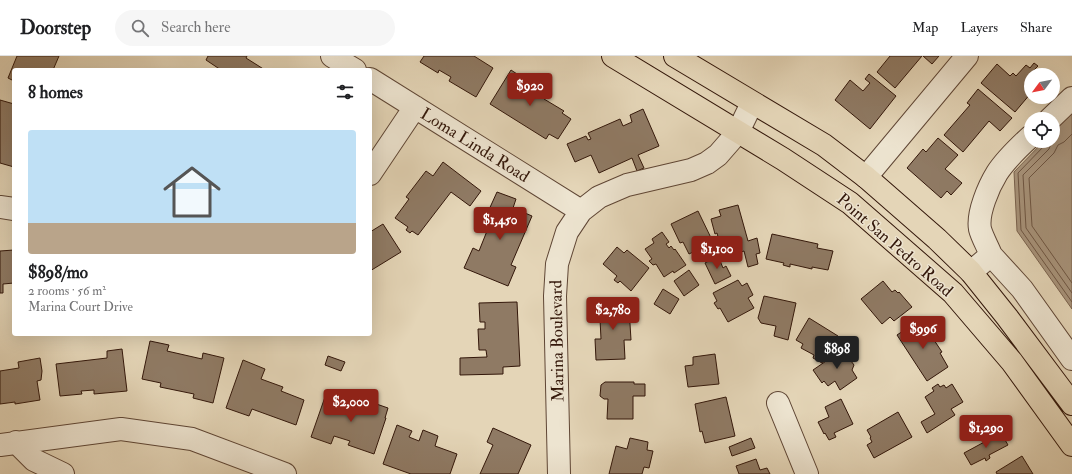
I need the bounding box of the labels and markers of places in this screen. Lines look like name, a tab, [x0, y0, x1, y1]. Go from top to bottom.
pin: $920	[506, 73, 554, 107]
pin: $1,450	[467, 207, 533, 241]
pin: $1,100	[684, 236, 750, 270]
pin: $2,780	[580, 297, 646, 331]
pin: $996	[899, 316, 947, 350]
pin: $898	[813, 336, 861, 370]
pin: $2,000	[318, 389, 384, 423]
pin: $1,290	[953, 415, 1019, 449]

